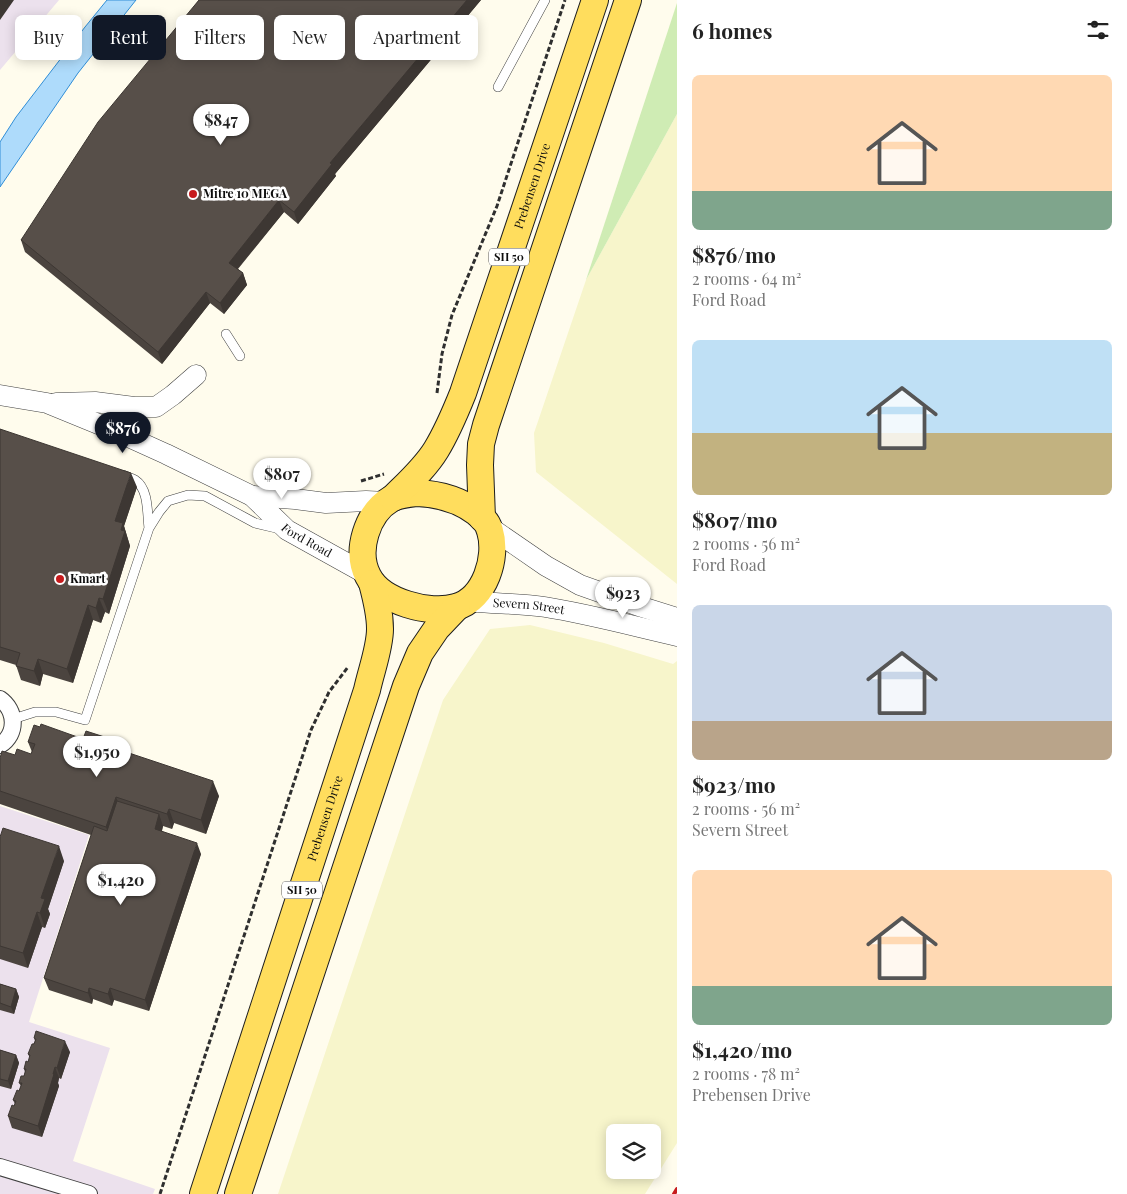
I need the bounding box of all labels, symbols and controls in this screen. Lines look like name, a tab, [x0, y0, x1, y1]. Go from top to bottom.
chip: Buy	[15, 15, 82, 60]
chip: Rent	[92, 15, 166, 60]
chip: Filters	[176, 15, 264, 60]
chip: New	[274, 15, 345, 60]
chip: Apartment	[355, 15, 478, 60]
text: 6 homes	[692, 16, 772, 44]
icon: filters	[1084, 16, 1112, 44]
pin: $847	[191, 104, 251, 146]
icon: home	[857, 108, 947, 198]
text: $847	[204, 109, 238, 130]
street label: Prebensen Drive	[510, 141, 553, 231]
place label: Mitre 10 MEGA	[203, 185, 288, 201]
marker: Mitre 10 MEGA	[187, 188, 199, 200]
text: $876/mo	[692, 240, 776, 268]
road number: SH 50	[489, 248, 529, 266]
text: 2 rooms · 64 m²	[692, 268, 801, 289]
text: Ford Road	[692, 289, 766, 310]
icon: home	[857, 373, 947, 463]
pin: $876	[93, 412, 153, 454]
text: $876	[106, 417, 140, 438]
pin: $807	[252, 458, 312, 500]
text: $807	[264, 463, 300, 484]
text: $807/mo	[692, 505, 777, 533]
street label: Ford Road	[278, 520, 335, 560]
text: 2 rooms · 56 m²	[692, 533, 800, 554]
text: Ford Road	[692, 554, 766, 575]
place label: Kmart	[70, 570, 106, 586]
marker: Kmart	[54, 573, 66, 585]
pin: $923	[593, 576, 653, 619]
text: $923	[606, 582, 640, 603]
street label: Severn Street	[493, 594, 567, 617]
icon: home	[857, 638, 947, 728]
pin: $1,950	[56, 736, 138, 778]
text: $1,950	[74, 741, 120, 762]
text: $923/mo	[692, 770, 776, 798]
street label: Prebensen Drive	[303, 773, 346, 863]
text: 2 rooms · 56 m²	[692, 798, 800, 819]
text: Severn Street	[692, 819, 788, 840]
pin: $1,420	[80, 864, 162, 906]
text: $1,420	[98, 869, 144, 890]
road number: SH 50	[282, 882, 322, 898]
icon: home	[857, 903, 947, 993]
text: $1,420/mo	[692, 1035, 792, 1063]
text: 2 rooms · 78 m²	[692, 1063, 800, 1084]
text: Prebensen Drive	[692, 1084, 811, 1105]
map controls	[606, 1124, 661, 1179]
button: layers	[606, 1124, 661, 1179]

